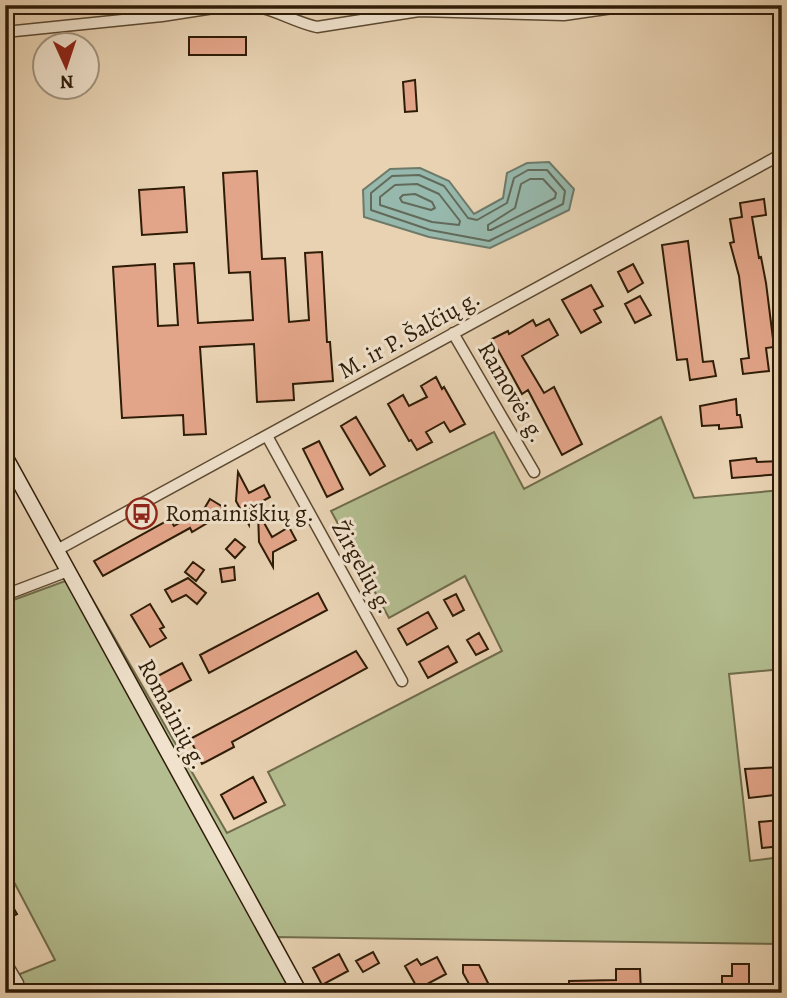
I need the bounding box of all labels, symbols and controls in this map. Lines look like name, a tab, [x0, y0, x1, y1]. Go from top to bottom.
north arrow	[32, 32, 102, 102]
text: N	[59, 69, 74, 95]
street label: M. ir P. Šalčių g.	[332, 282, 486, 386]
street label: Ramovės g.	[470, 336, 554, 448]
bus stop icon: Romainiškių g.	[125, 496, 159, 530]
place label: Romainiškių g.	[165, 497, 314, 529]
street label: Žirgelių g.	[324, 515, 402, 619]
street label: Romainių g.	[131, 653, 215, 775]

